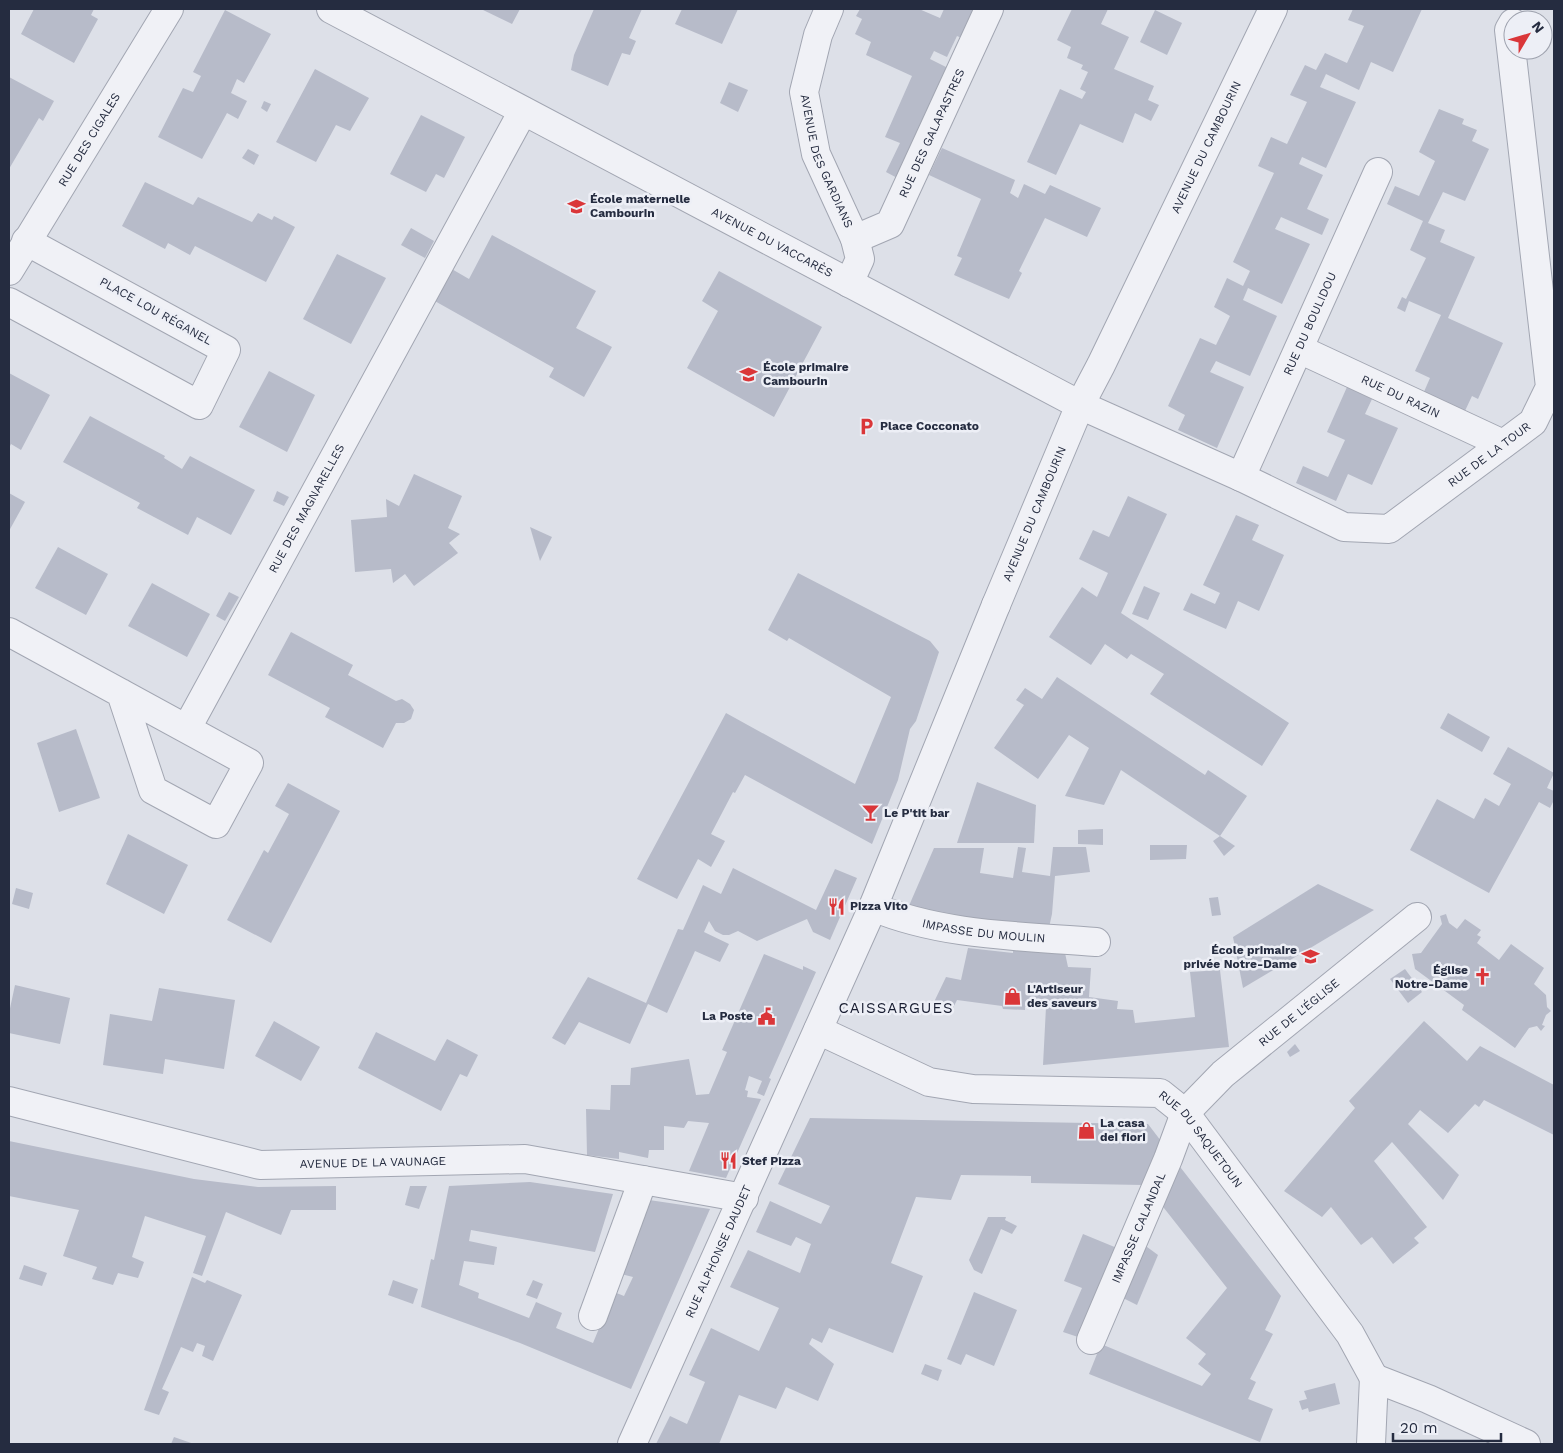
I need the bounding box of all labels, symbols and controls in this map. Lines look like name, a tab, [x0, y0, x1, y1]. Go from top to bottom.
north arrow	[1503, 10, 1553, 60]
text: N	[1529, 18, 1548, 36]
street label: RUE DES GALAPASTRES	[896, 66, 968, 200]
street label: AVENUE DU CAMBOURIN	[1168, 79, 1244, 216]
street label: RUE DES CIGALES	[55, 90, 123, 189]
street label: AVENUE DES GARDIANS	[798, 93, 856, 230]
place label: École maternelle Cambourin	[590, 192, 690, 220]
school or university icon: École maternelle Cambourin	[566, 196, 586, 216]
street label: AVENUE DU VACCARÈS	[709, 204, 835, 280]
street label: RUE DU BOULIDOU	[1281, 270, 1339, 378]
street label: PLACE LOU RÉGANEL	[97, 274, 215, 348]
place label: École primaire Cambourin	[763, 360, 849, 388]
school or university icon: École primaire Cambourin	[739, 364, 759, 384]
street label: RUE DU RAZIN	[1359, 372, 1442, 421]
parking icon: Place Cocconato	[856, 416, 876, 436]
place label: Place Cocconato	[880, 419, 979, 433]
street label: RUE DE LA TOUR	[1445, 419, 1533, 490]
street label: RUE DES MAGNARELLES	[266, 441, 347, 575]
street label: AVENUE DU CAMBOURIN	[1000, 444, 1069, 583]
bar icon: Le P'tit bar	[860, 803, 880, 823]
place label: Le P'tit bar	[884, 806, 950, 820]
restaurant icon: Pizza Vito	[826, 896, 846, 916]
place label: Pizza Vito	[850, 899, 908, 913]
street label: IMPASSE DU MOULIN	[921, 916, 1046, 945]
place label: École primaire privée Notre-Dame	[1184, 943, 1297, 971]
school or university icon: École primaire privée Notre-Dame	[1301, 947, 1321, 967]
place label: Église Notre-Dame	[1395, 963, 1468, 991]
church icon: Église Notre-Dame	[1472, 967, 1492, 987]
street label: RUE DE L'ÉGLISE	[1256, 976, 1342, 1049]
place label: L'Artiseur des saveurs	[1027, 982, 1097, 1010]
shop icon: L'Artiseur des saveurs	[1003, 986, 1023, 1006]
district label: CAISSARGUES	[838, 999, 954, 1017]
public building icon: La Poste	[757, 1006, 777, 1026]
place label: La Poste	[702, 1009, 753, 1023]
street label: RUE DU SAQUETOUN	[1156, 1088, 1245, 1190]
place label: La casa dei fiori	[1100, 1116, 1146, 1144]
shop icon: La casa dei fiori	[1076, 1120, 1096, 1140]
restaurant icon: Stef Pizza	[718, 1151, 738, 1171]
street label: AVENUE DE LA VAUNAGE	[300, 1154, 447, 1171]
place label: Stef Pizza	[742, 1154, 801, 1168]
street label: IMPASSE CALANDAL	[1109, 1170, 1169, 1285]
street label: RUE ALPHONSE DAUDET	[682, 1183, 754, 1320]
scale bar	[1393, 1410, 1500, 1442]
text: 20 m	[1400, 1419, 1438, 1437]

